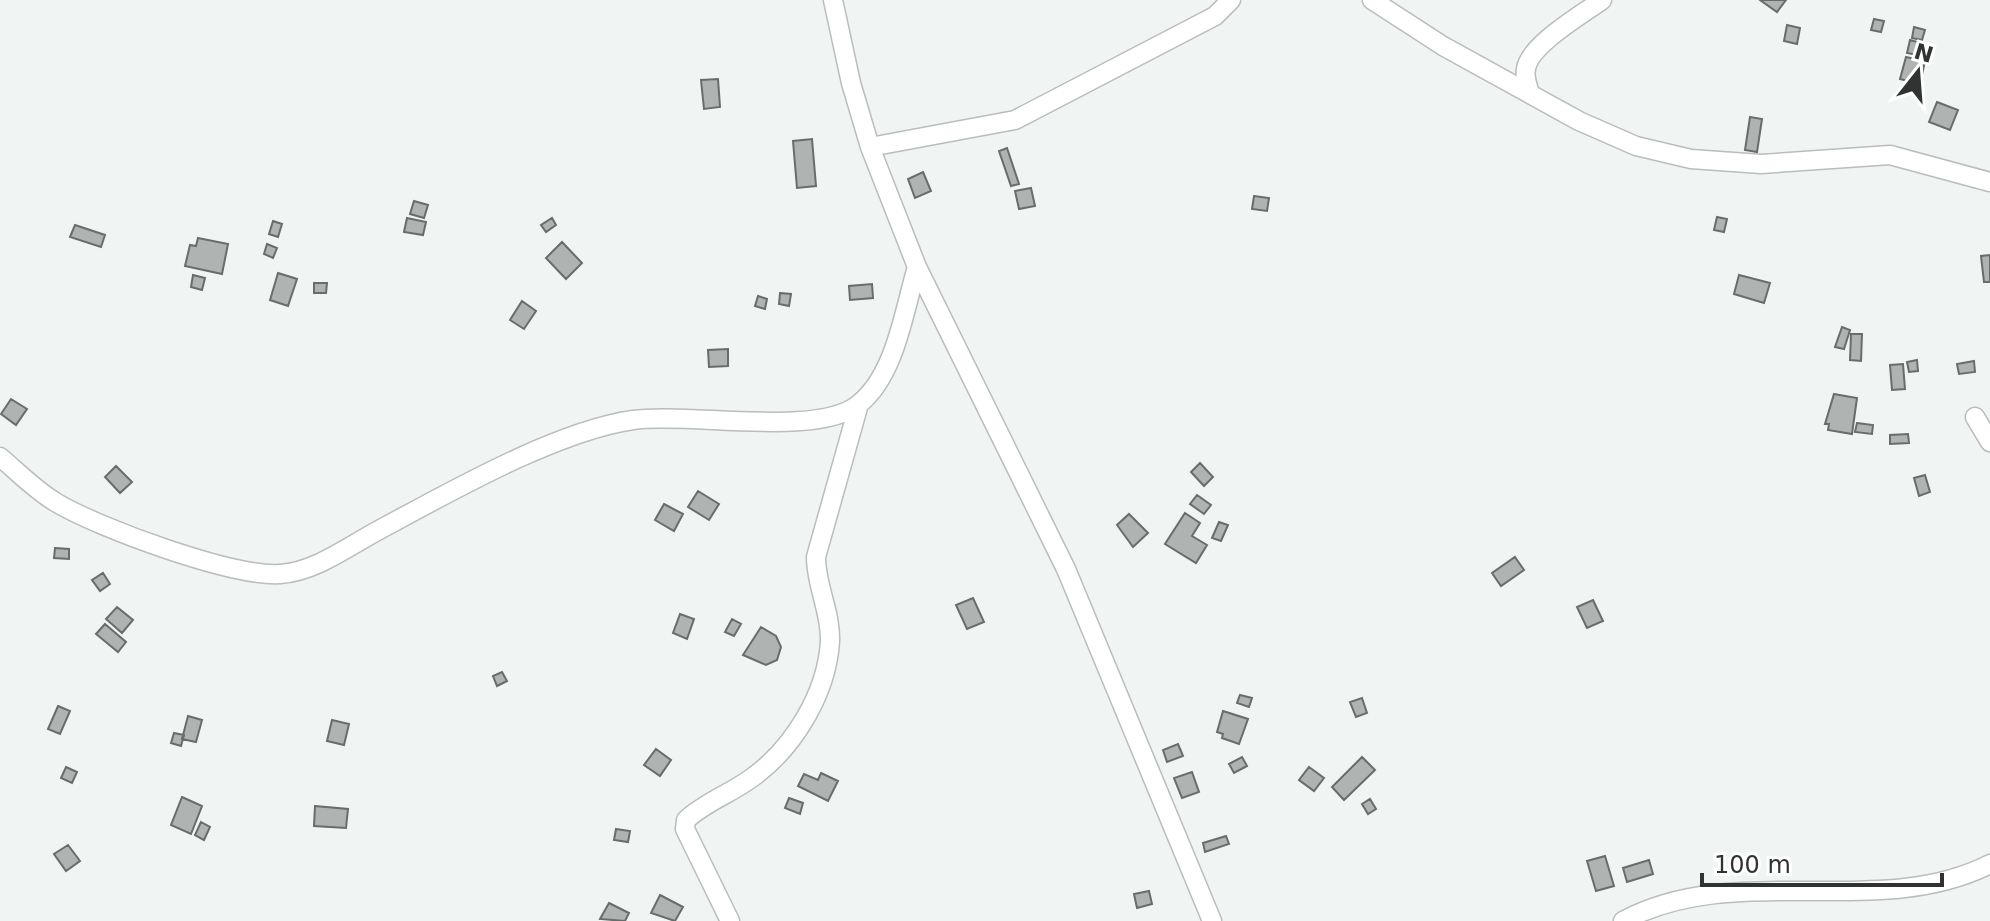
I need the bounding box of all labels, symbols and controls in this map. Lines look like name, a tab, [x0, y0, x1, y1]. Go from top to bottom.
north arrow	[1878, 32, 1958, 112]
text: N	[1911, 39, 1936, 68]
scale bar	[1702, 837, 1942, 887]
text: 100 m	[1714, 851, 1791, 879]

